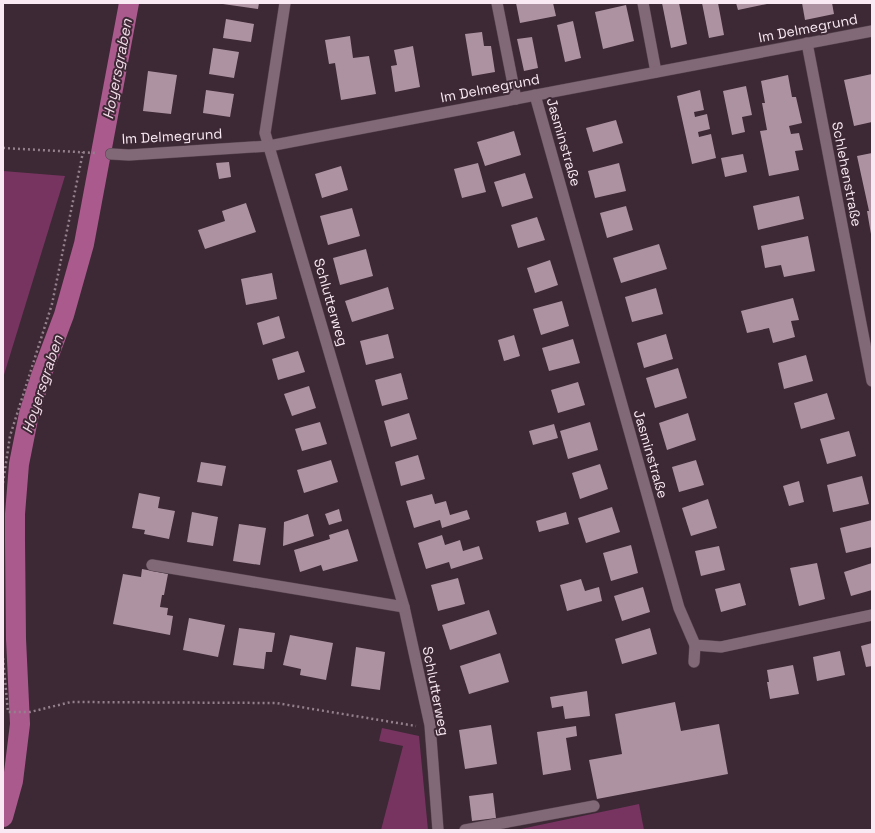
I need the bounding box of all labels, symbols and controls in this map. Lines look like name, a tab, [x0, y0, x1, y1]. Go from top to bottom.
street label: Im Delmegrund	[757, 10, 859, 46]
water label: Hoyersgraben	[98, 16, 136, 121]
street label: Im Delmegrund	[439, 70, 541, 106]
street label: Jasminstraße	[543, 96, 585, 188]
street label: Schlehenstraße	[828, 120, 866, 228]
street label: Im Delmegrund	[121, 124, 223, 148]
street label: Schlutterweg	[310, 256, 352, 348]
water label: Hoyersgraben	[17, 332, 67, 435]
street label: Jasminstraße	[630, 408, 672, 500]
street label: Schlutterweg	[419, 645, 453, 737]

